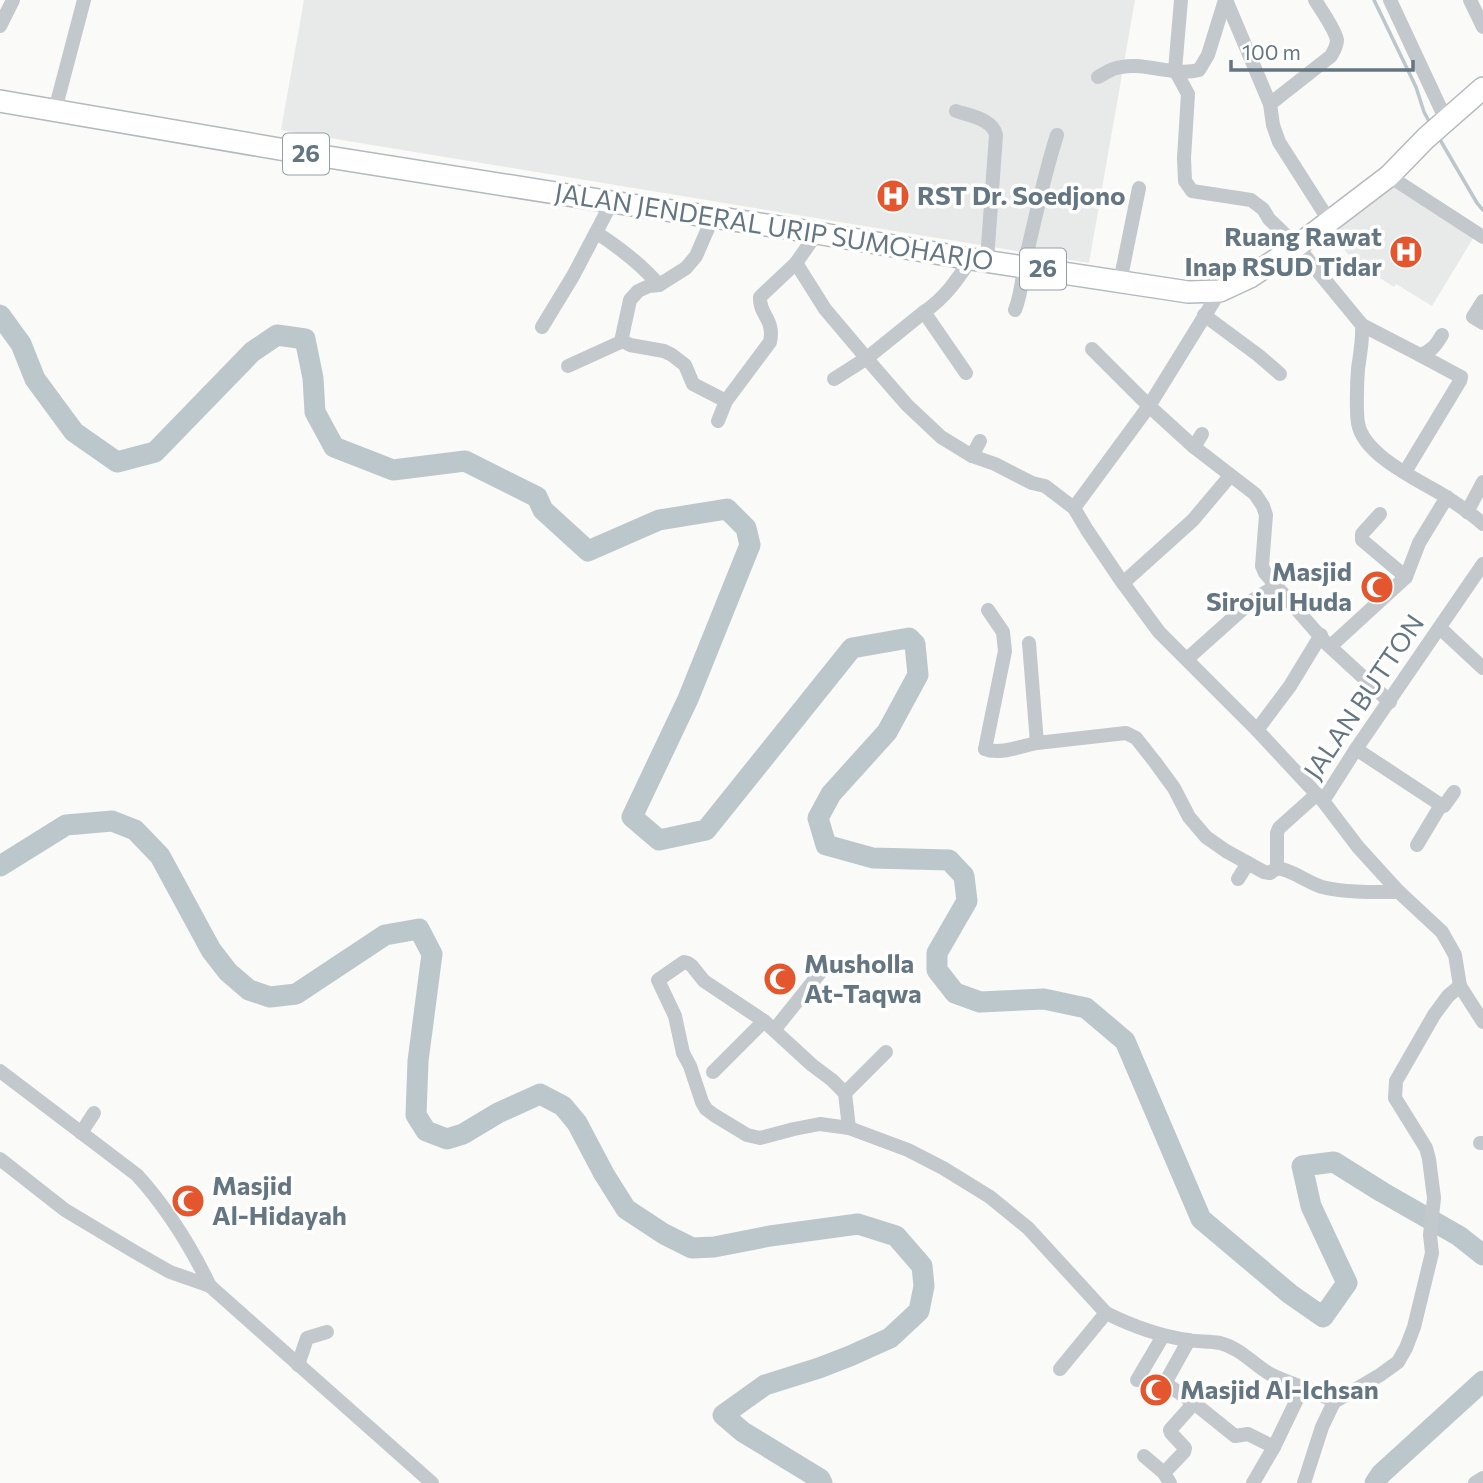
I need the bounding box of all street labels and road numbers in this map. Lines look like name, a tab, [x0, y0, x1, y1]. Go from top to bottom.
road number: 26	[283, 134, 329, 174]
street label: JALAN JENDERAL URIP SUMOHARJO	[553, 176, 996, 276]
road number: 26	[1020, 248, 1066, 290]
street label: JALAN BUTTON	[1296, 608, 1429, 784]

